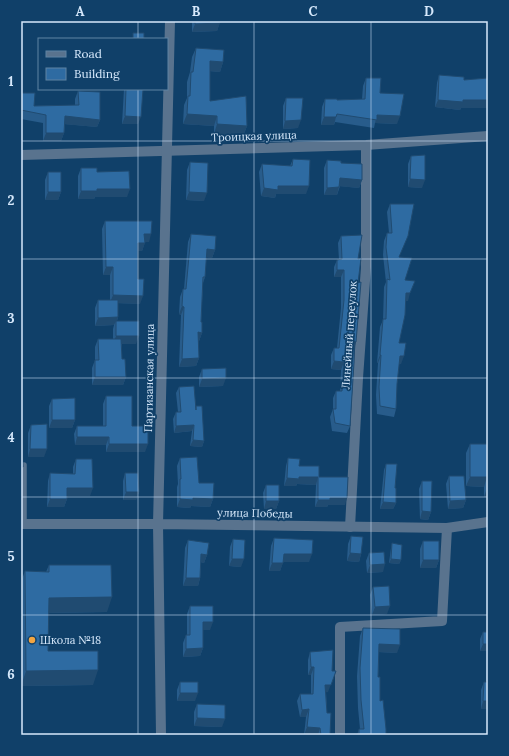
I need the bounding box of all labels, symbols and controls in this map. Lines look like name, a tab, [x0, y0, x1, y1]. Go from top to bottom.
text: A	[76, 3, 85, 20]
text: B	[192, 3, 201, 20]
text: C	[309, 3, 318, 20]
text: D	[424, 3, 434, 20]
legend	[38, 38, 168, 90]
text: Road	[74, 46, 102, 61]
text: Building	[74, 66, 120, 81]
text: 1	[8, 73, 14, 90]
street label: Троицкая улица	[211, 127, 297, 144]
text: 2	[8, 192, 15, 209]
street label: Линейный переулок	[338, 280, 360, 390]
text: 3	[7, 310, 15, 327]
street label: Партизанская улица	[141, 323, 157, 432]
text: 4	[7, 429, 15, 446]
street label: улица Победы	[217, 505, 293, 521]
text: 5	[7, 548, 15, 565]
place label: Школа №18	[40, 633, 101, 647]
marker: Школа №18	[27, 635, 37, 645]
text: 6	[7, 666, 15, 683]

